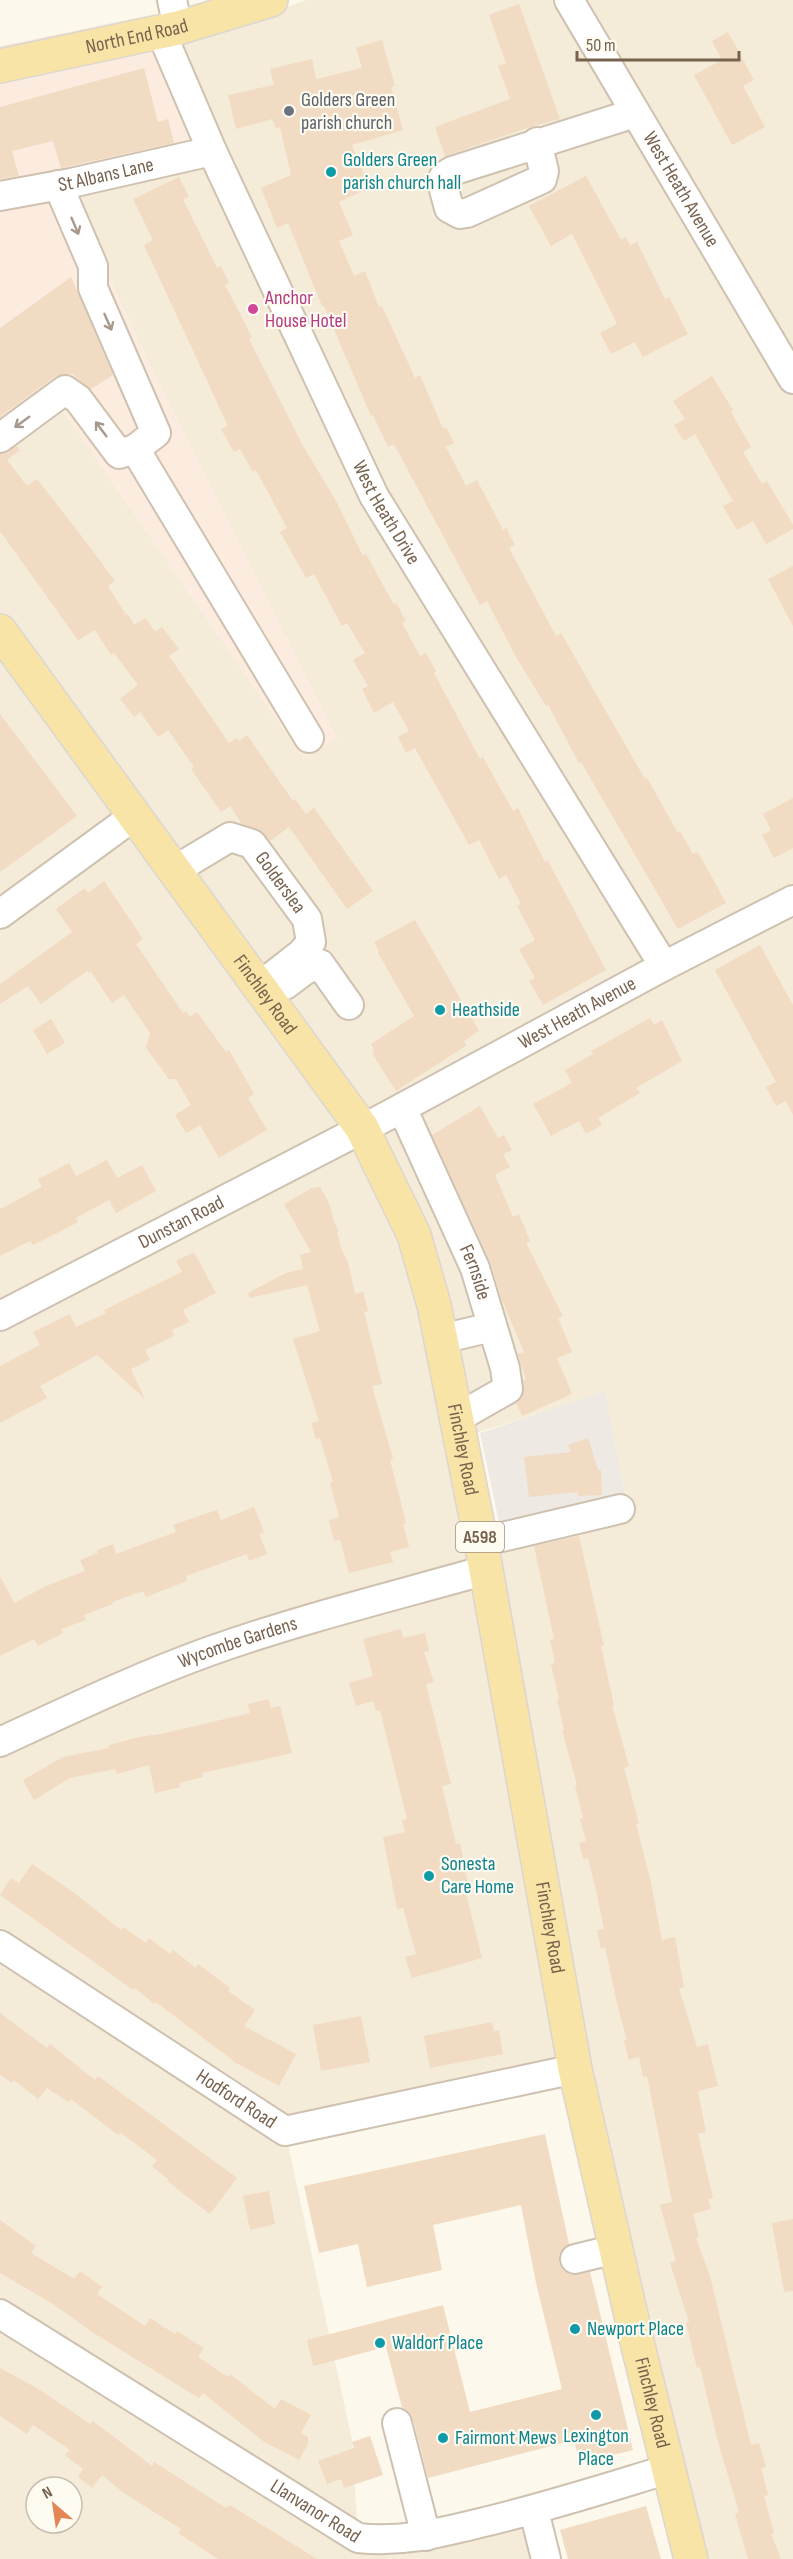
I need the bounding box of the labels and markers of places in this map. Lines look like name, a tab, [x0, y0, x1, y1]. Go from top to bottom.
place label: Golders Green parish church	[301, 88, 395, 135]
marker: Golders Green parish church	[282, 104, 296, 118]
place label: Golders Green parish church hall	[343, 148, 461, 195]
marker: Golders Green parish church hall	[324, 165, 338, 179]
place label: Anchor House Hotel	[264, 286, 346, 333]
marker: Anchor House Hotel	[246, 302, 260, 316]
place label: Heathside	[452, 998, 520, 1022]
marker: Heathside	[433, 1003, 447, 1017]
place label: Sonesta Care Home	[441, 1852, 514, 1899]
marker: Sonesta Care Home	[422, 1869, 436, 1883]
place label: Newport Place	[587, 2317, 684, 2341]
marker: Newport Place	[568, 2322, 582, 2336]
place label: Waldorf Place	[392, 2331, 483, 2355]
marker: Waldorf Place	[373, 2336, 387, 2350]
marker: Lexington Place	[589, 2408, 603, 2422]
place label: Lexington Place	[563, 2424, 629, 2471]
place label: Fairmont Mews	[455, 2426, 557, 2450]
marker: Fairmont Mews	[436, 2431, 450, 2445]

